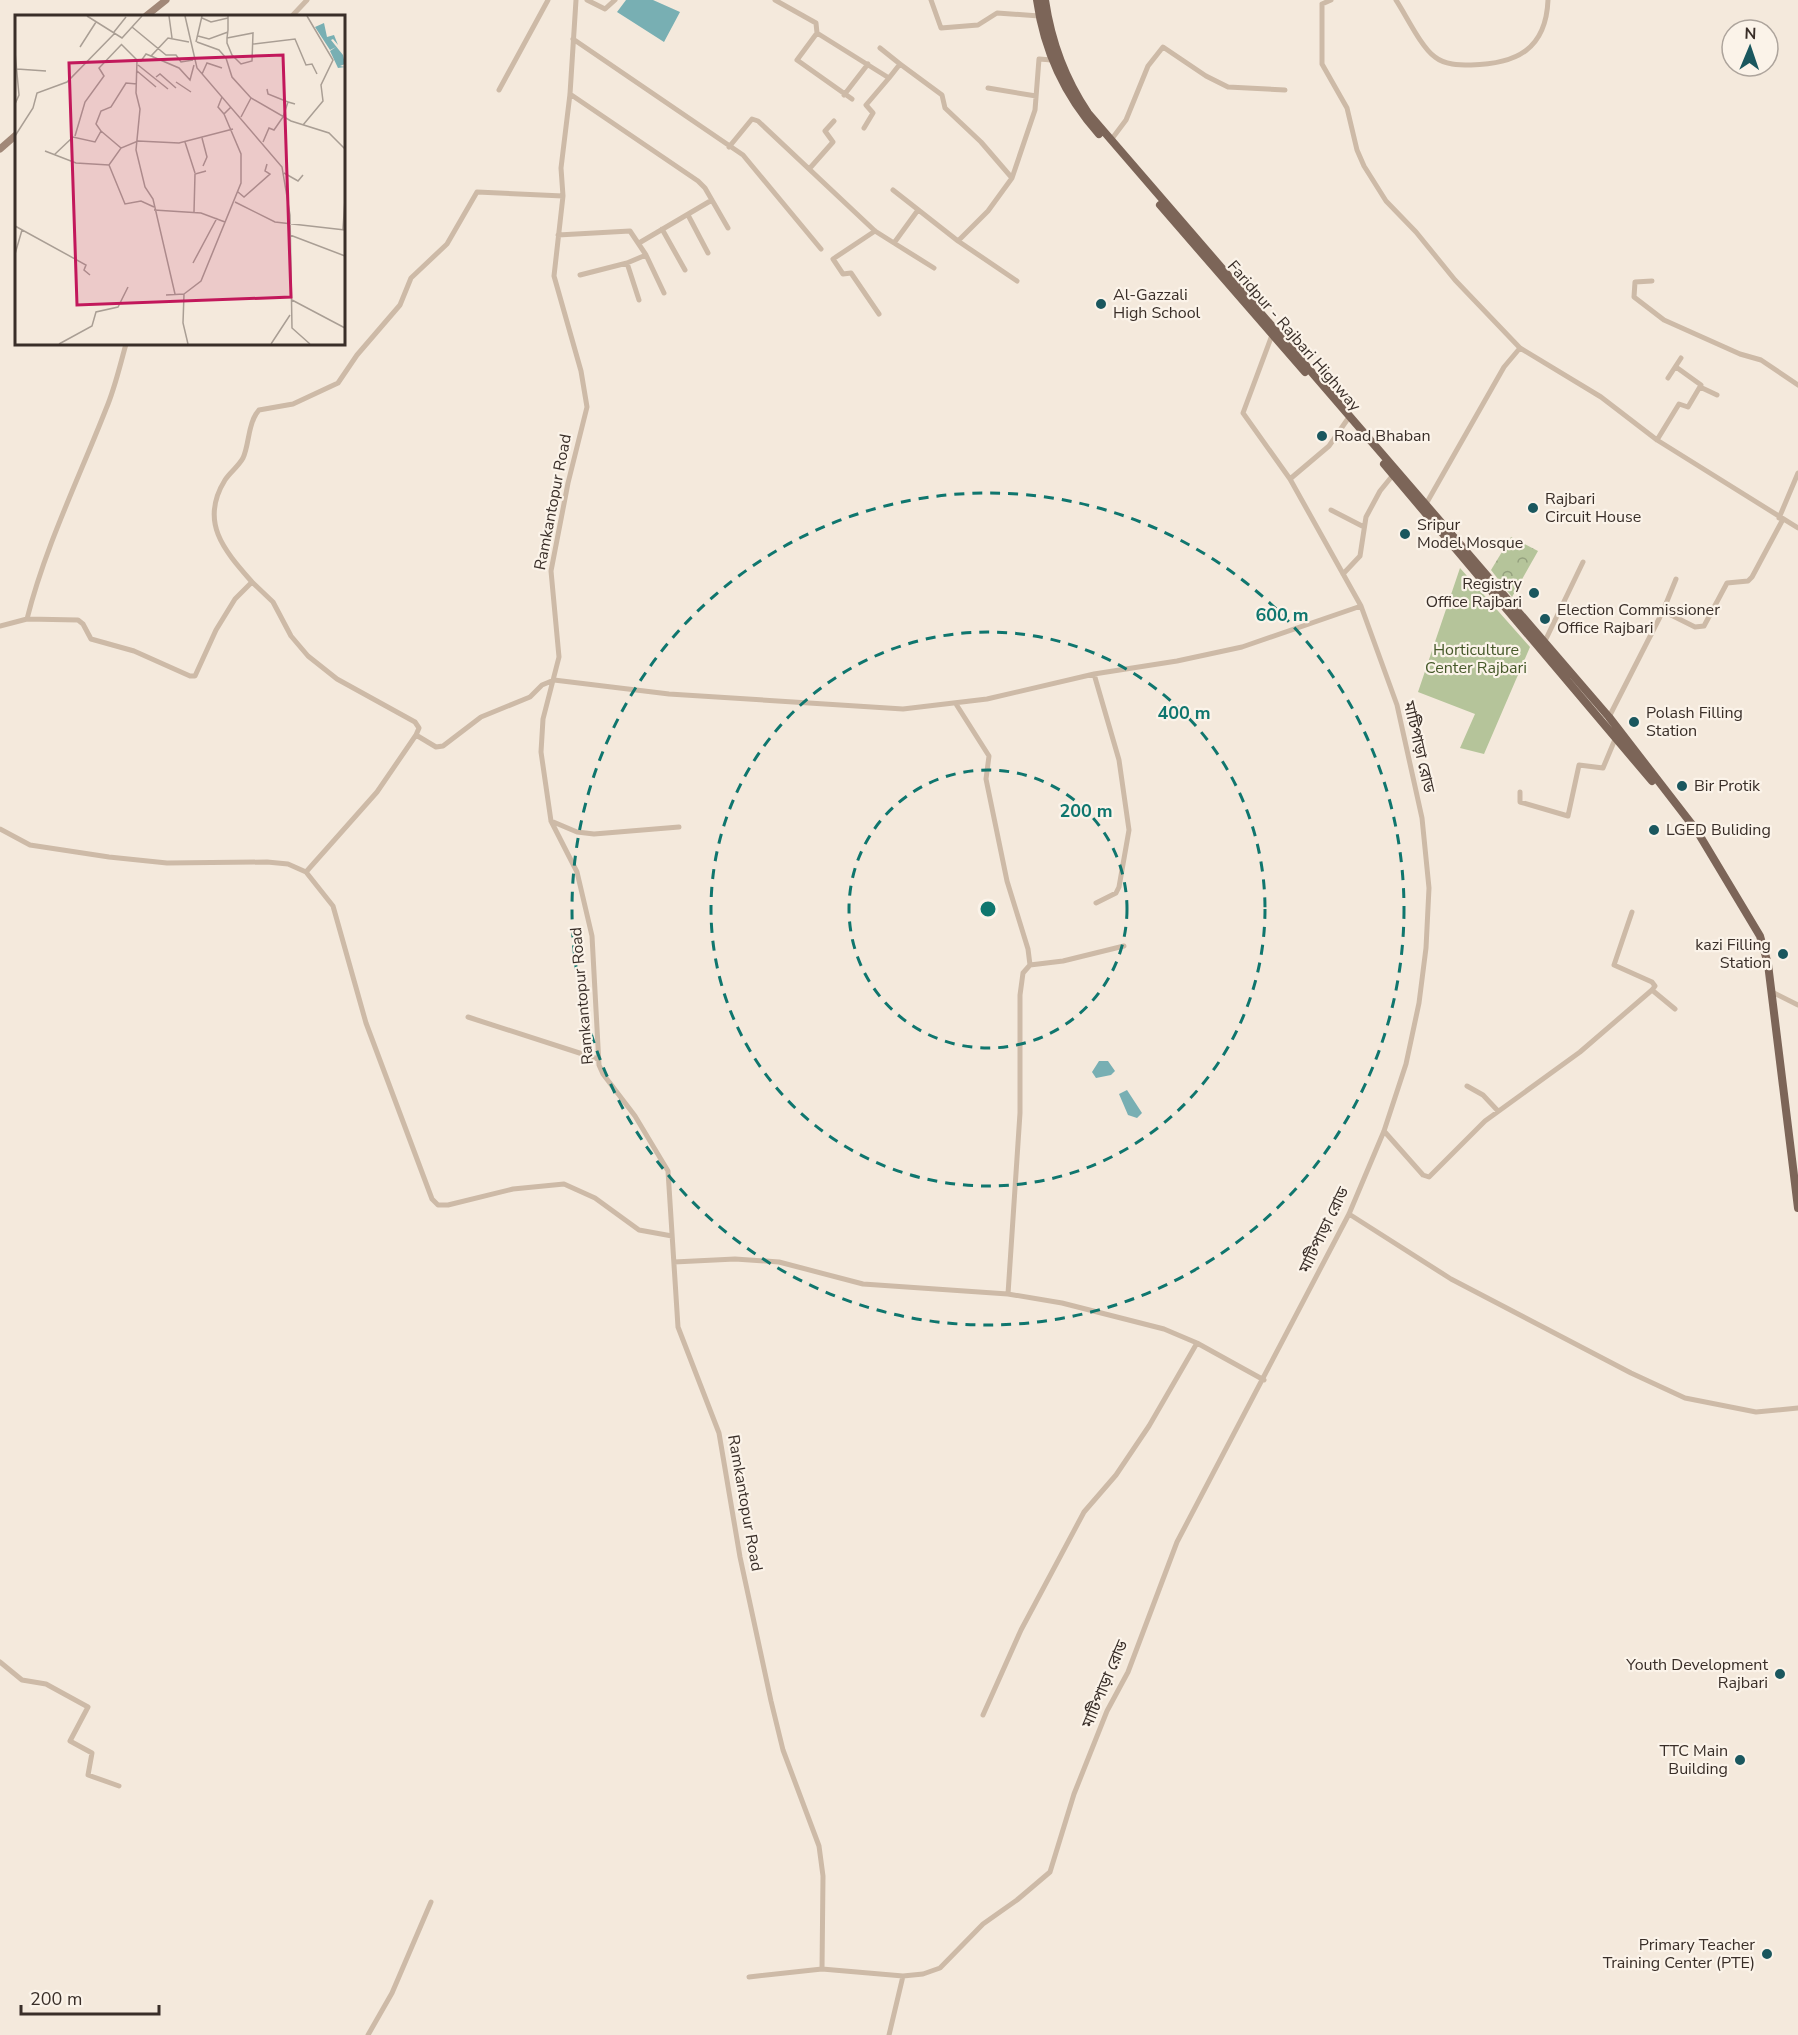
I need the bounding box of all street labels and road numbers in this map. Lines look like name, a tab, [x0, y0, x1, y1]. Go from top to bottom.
street label: Faridpur - Rajbari Highway	[1222, 256, 1366, 417]
street label: Ramkantopur Road	[529, 432, 577, 572]
street label: মাটিপাড়া রোড	[1398, 698, 1440, 796]
street label: Ramkantopur Road	[565, 926, 599, 1066]
street label: মাটিপাড়া রোড	[1293, 1183, 1355, 1278]
street label: Ramkantopur Road	[722, 1433, 768, 1573]
street label: মাটিপাড়া রোড	[1076, 1636, 1134, 1732]

